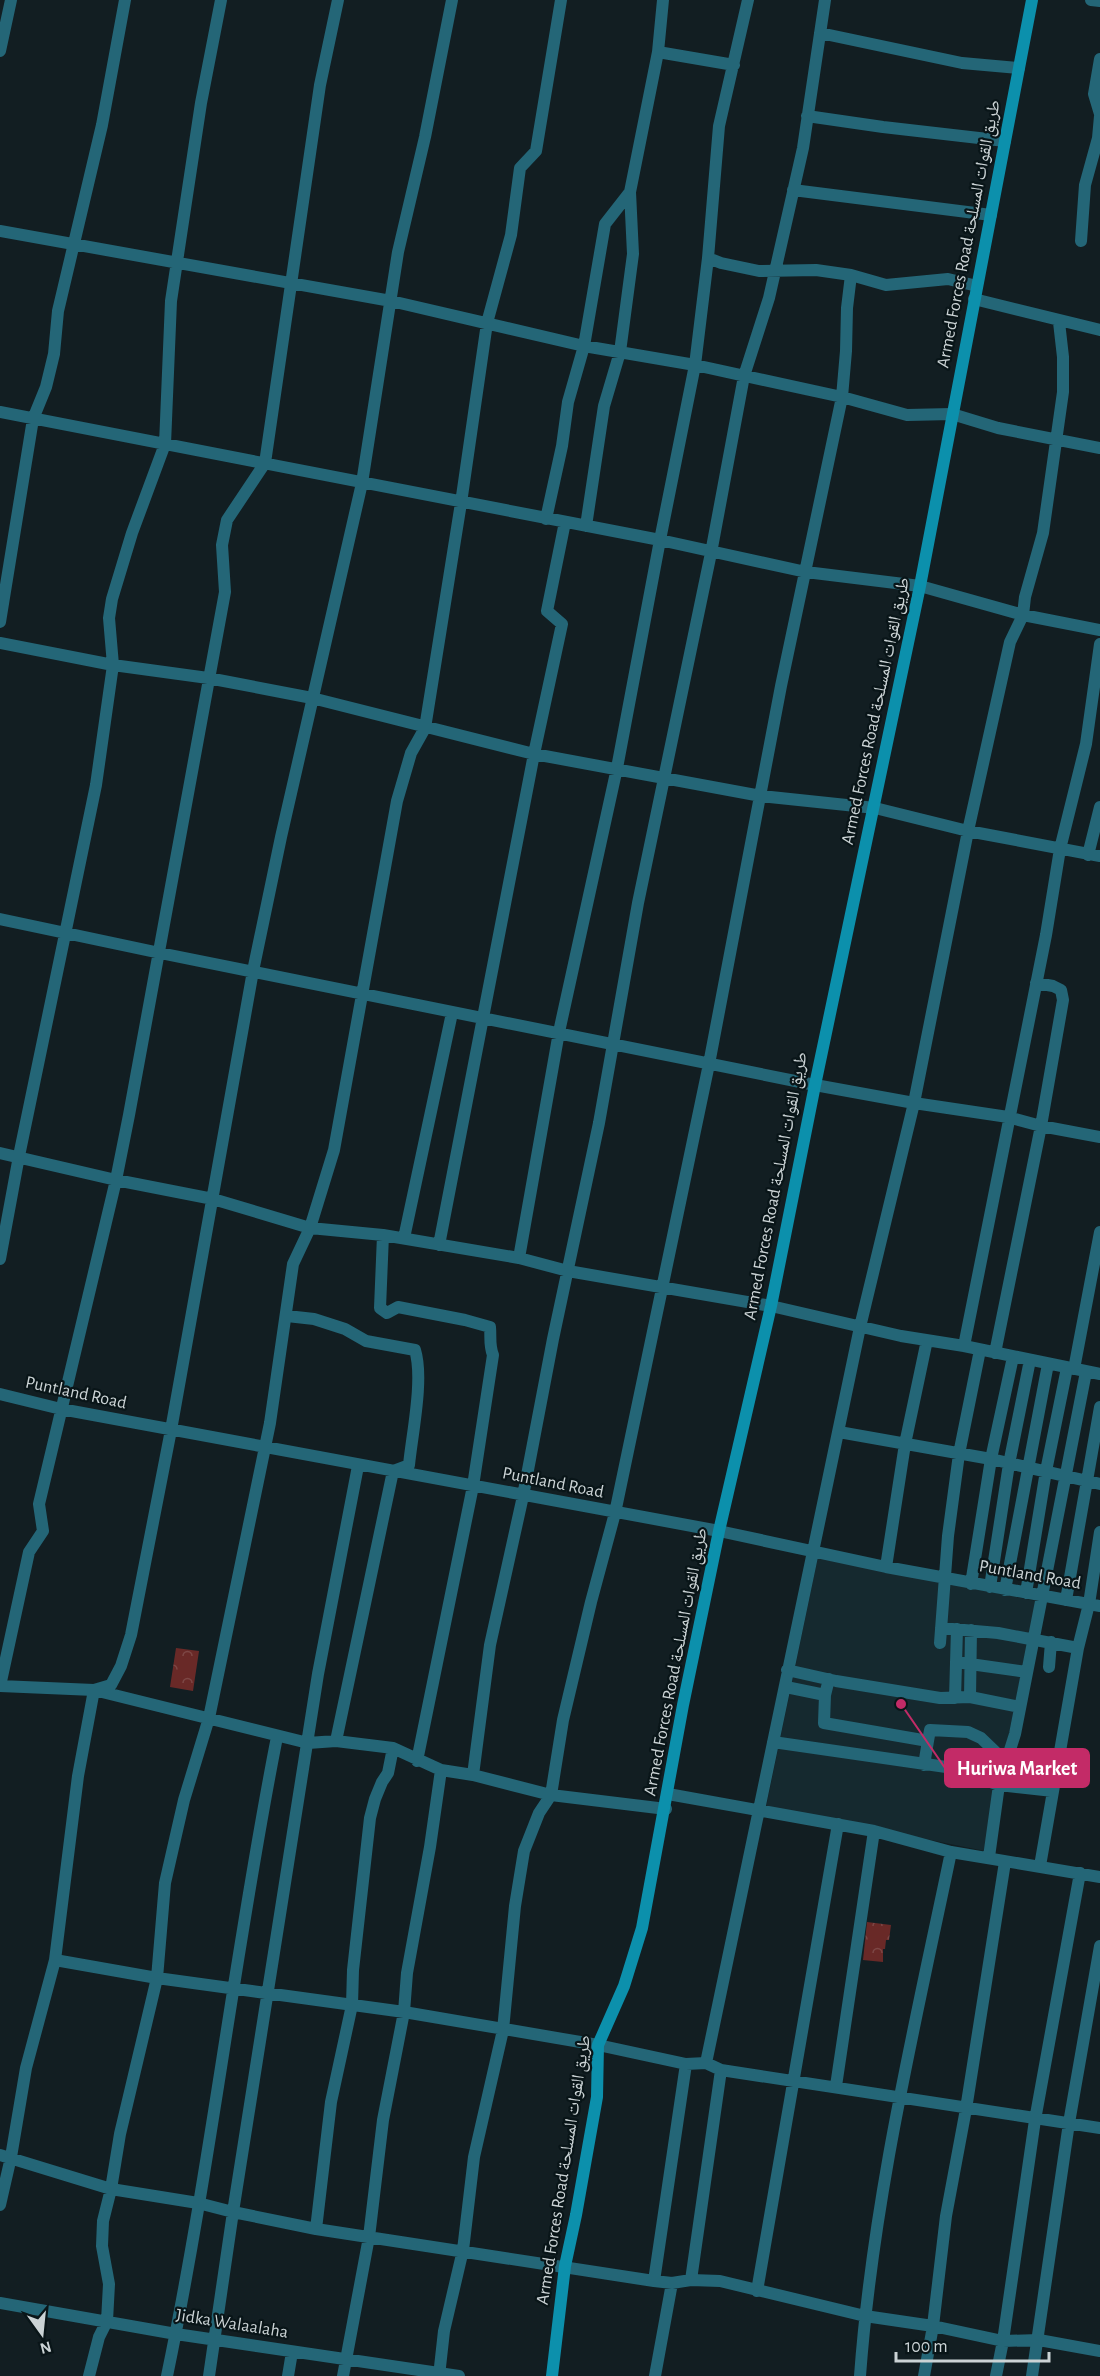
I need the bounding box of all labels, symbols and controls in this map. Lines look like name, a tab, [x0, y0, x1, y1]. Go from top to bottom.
street label: Armed Forces Road طريق القوات المسلحة	[934, 98, 1005, 370]
street label: Armed Forces Road طريق القوات المسلحة	[839, 576, 914, 846]
street label: Armed Forces Road طريق القوات المسلحة	[741, 1050, 812, 1322]
street label: Puntland Road	[24, 1373, 128, 1413]
street label: Puntland Road	[501, 1464, 605, 1502]
street label: Armed Forces Road طريق القوات المسلحة	[641, 1526, 712, 1798]
street label: Puntland Road	[978, 1557, 1082, 1593]
callout: Huriwa Market	[945, 1749, 1089, 1787]
text: Huriwa Market	[957, 1759, 1077, 1779]
street label: Armed Forces Road طريق القوات المسلحة	[534, 2034, 595, 2306]
north arrow	[12, 2304, 72, 2364]
street label: Jidka Walaalaha	[175, 2306, 289, 2342]
scale bar	[896, 2325, 1049, 2363]
text: N	[38, 2338, 53, 2357]
text: 100 m	[905, 2338, 948, 2356]

